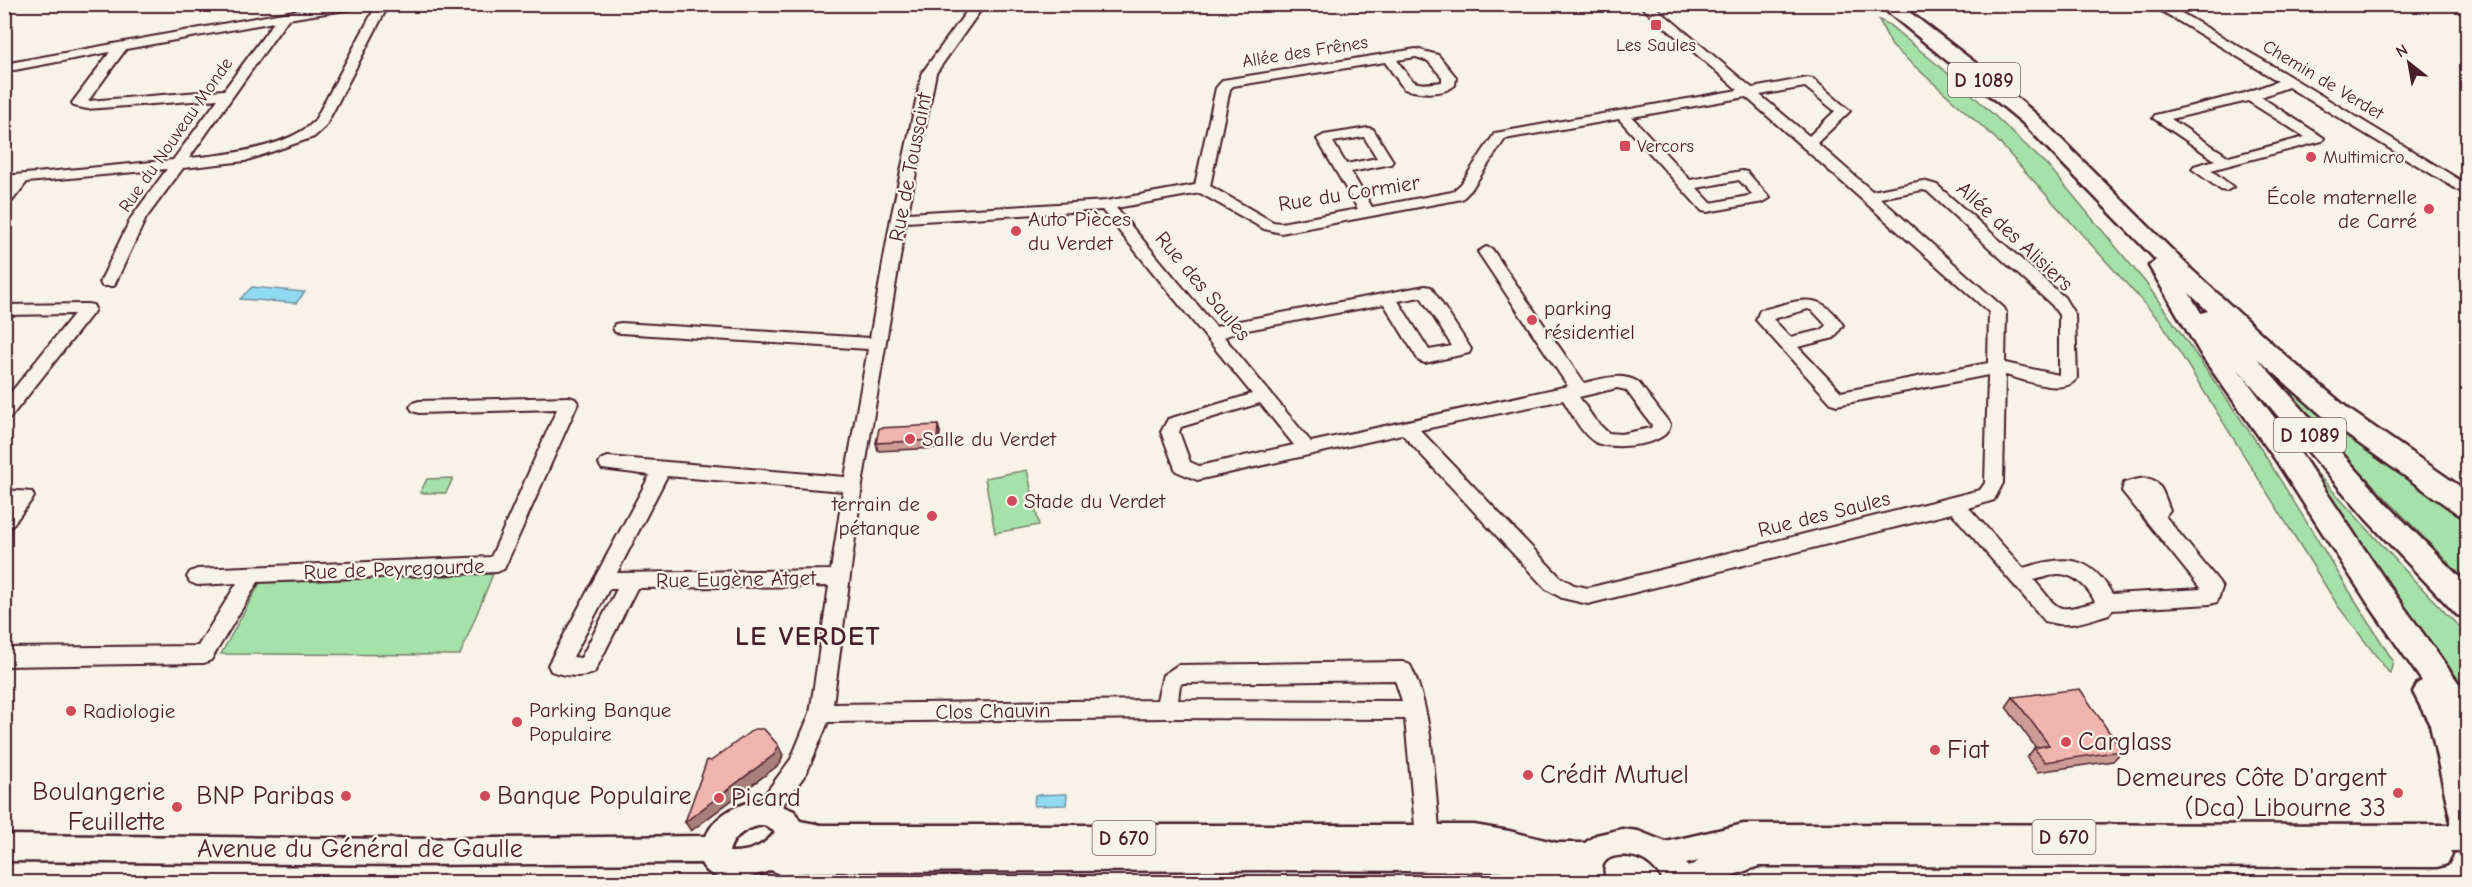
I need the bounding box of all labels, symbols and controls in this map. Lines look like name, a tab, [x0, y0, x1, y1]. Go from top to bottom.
marker: Les Saules	[1649, 18, 1663, 32]
street label: Allée des Frênes	[1241, 32, 1369, 72]
north arrow	[2379, 33, 2439, 93]
place label: Les Saules	[1616, 35, 1696, 56]
street label: Chemin de Verdet	[2259, 36, 2388, 125]
text: N	[2393, 41, 2411, 61]
street label: Rue du Nouveau Monde	[115, 54, 237, 216]
road number: D 1089	[1948, 63, 2020, 97]
street label: Rue de Toussaint	[884, 90, 936, 243]
place label: Vercors	[1637, 136, 1694, 157]
marker: Vercors	[1618, 139, 1632, 153]
place label: Multimicro	[2323, 147, 2404, 168]
marker: Multimicro	[2304, 150, 2318, 164]
street label: Rue du Cormier	[1277, 170, 1422, 216]
street label: Allée des Alisiers	[1952, 176, 2078, 296]
place label: École maternelle de Carré	[2267, 185, 2417, 233]
marker: École maternelle de Carré	[2422, 202, 2436, 216]
place label: Auto Pièces du Verdet	[1028, 207, 1131, 255]
marker: Auto Pièces du Verdet	[1009, 224, 1023, 238]
street label: Rue des Saules	[1150, 227, 1256, 345]
place label: parking résidentiel	[1544, 296, 1635, 344]
marker: parking résidentiel	[1525, 313, 1539, 327]
road number: D 1089	[2274, 418, 2346, 452]
place label: Salle du Verdet	[922, 427, 1057, 451]
marker: Salle du Verdet	[903, 432, 917, 446]
street label: Rue des Saules	[1756, 486, 1892, 542]
place label: Stade du Verdet	[1024, 489, 1166, 513]
place label: terrain de pétanque	[831, 492, 920, 540]
marker: Stade du Verdet	[1005, 494, 1019, 508]
marker: terrain de pétanque	[925, 509, 939, 523]
street label: Rue de Peyregourde	[303, 554, 485, 584]
street label: Rue Eugène Atget	[656, 566, 817, 592]
district label: LE VERDET	[735, 621, 881, 652]
place label: Parking Banque Populaire	[529, 698, 671, 746]
street label: Clos Chauvin	[935, 698, 1051, 724]
place label: Radiologie	[83, 699, 175, 723]
marker: Radiologie	[64, 704, 78, 718]
marker: Parking Banque Populaire	[510, 715, 524, 729]
place label: Carglass	[2078, 727, 2171, 757]
place label: Fiat	[1947, 735, 1990, 765]
marker: Carglass	[2059, 735, 2073, 749]
marker: Fiat	[1928, 743, 1942, 757]
place label: Crédit Mutuel	[1540, 760, 1689, 790]
place label: Demeures Côte D'argent (Dca) Libourne 33	[2116, 763, 2388, 823]
marker: Crédit Mutuel	[1521, 768, 1535, 782]
place label: Boulangerie Feuillette	[32, 777, 165, 837]
place label: BNP Paribas	[196, 781, 334, 811]
place label: Banque Populaire	[497, 781, 692, 811]
place label: Picard	[731, 783, 801, 813]
marker: Demeures Côte D'argent (Dca) Libourne 33	[2391, 786, 2405, 800]
marker: BNP Paribas	[339, 789, 353, 803]
marker: Banque Populaire	[478, 789, 492, 803]
marker: Picard	[712, 791, 726, 805]
marker: Boulangerie Feuillette	[170, 800, 184, 814]
road number: D 670	[2032, 820, 2096, 854]
road number: D 670	[1092, 821, 1156, 855]
street label: Avenue du Général de Gaulle	[197, 834, 523, 864]

